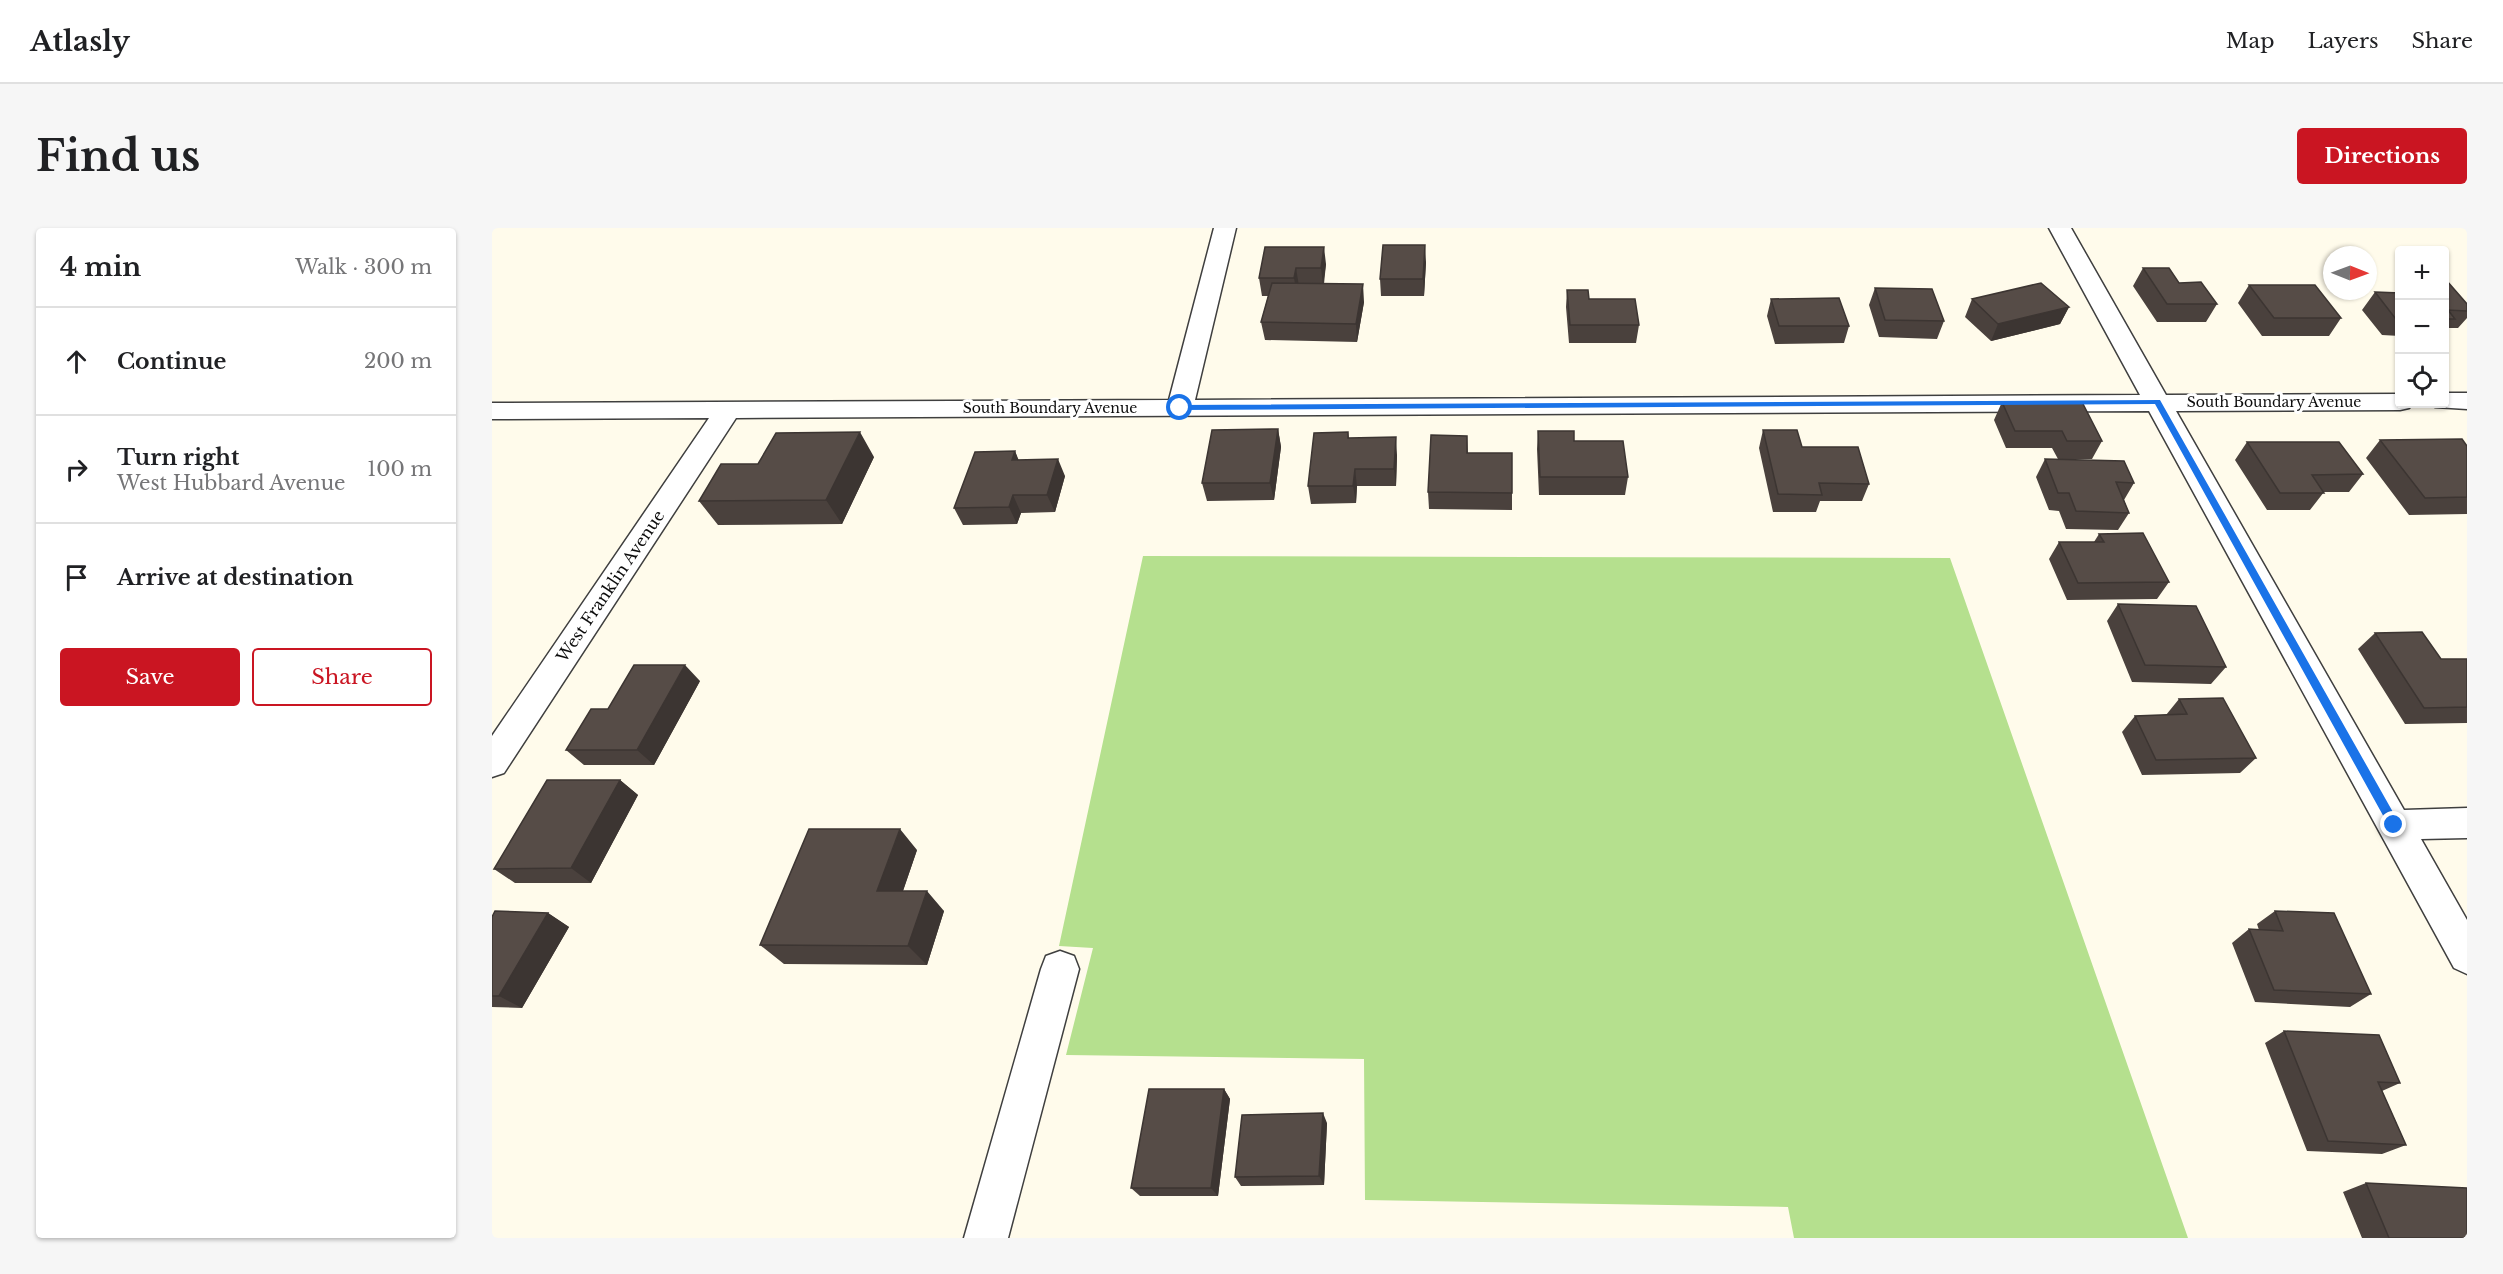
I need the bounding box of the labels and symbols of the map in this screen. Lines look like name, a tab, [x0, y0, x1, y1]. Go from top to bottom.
north arrow	[2323, 246, 2377, 300]
street label: South Boundary Avenue	[2187, 393, 2361, 411]
route start	[1166, 394, 1192, 420]
street label: South Boundary Avenue	[963, 399, 1137, 417]
street label: West Franklin Avenue	[551, 506, 668, 667]
route end	[2380, 811, 2406, 837]

